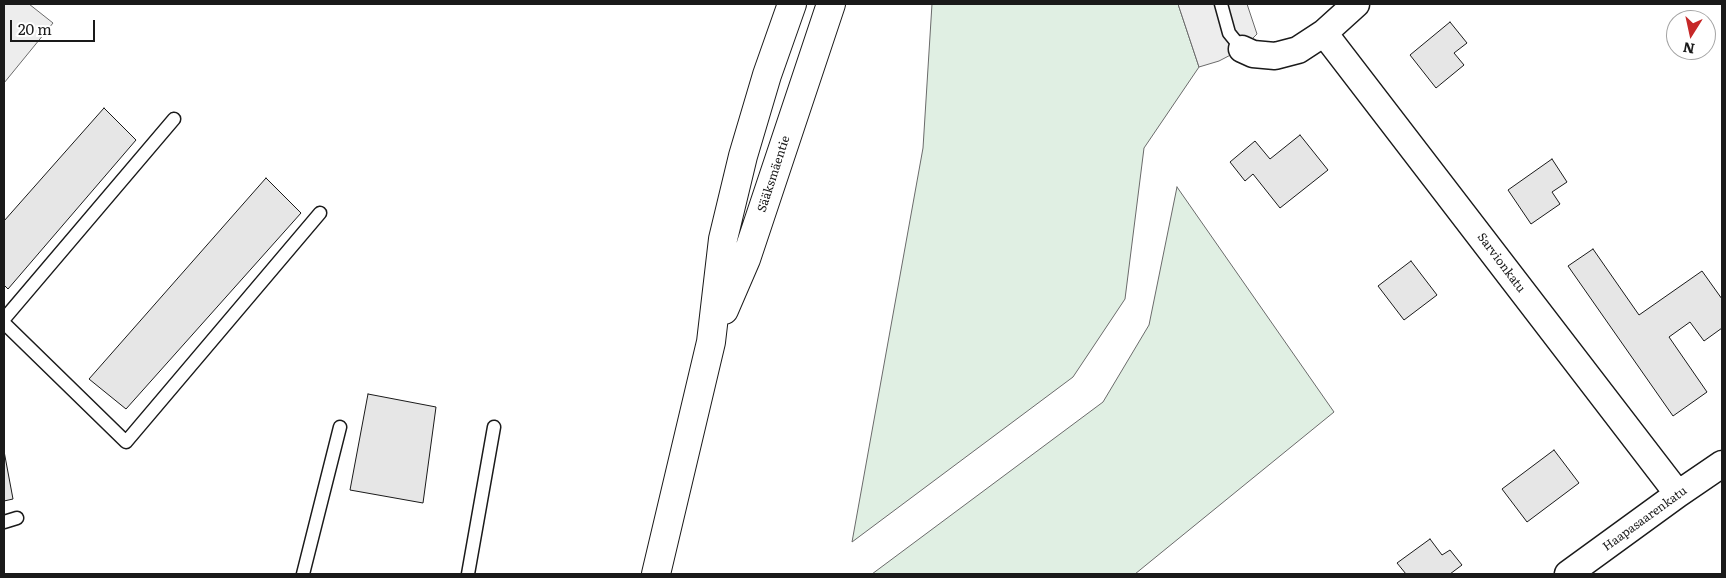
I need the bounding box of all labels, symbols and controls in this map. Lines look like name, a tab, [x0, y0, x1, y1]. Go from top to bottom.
scale bar	[12, 10, 98, 42]
north arrow	[1666, 10, 1716, 60]
text: 20 m	[18, 17, 52, 40]
text: N	[1681, 38, 1696, 60]
street label: Sääksmäentie	[755, 134, 793, 214]
street label: Sarvionkatu	[1474, 230, 1528, 296]
street label: Haapasaarenkatu	[1600, 484, 1690, 554]

